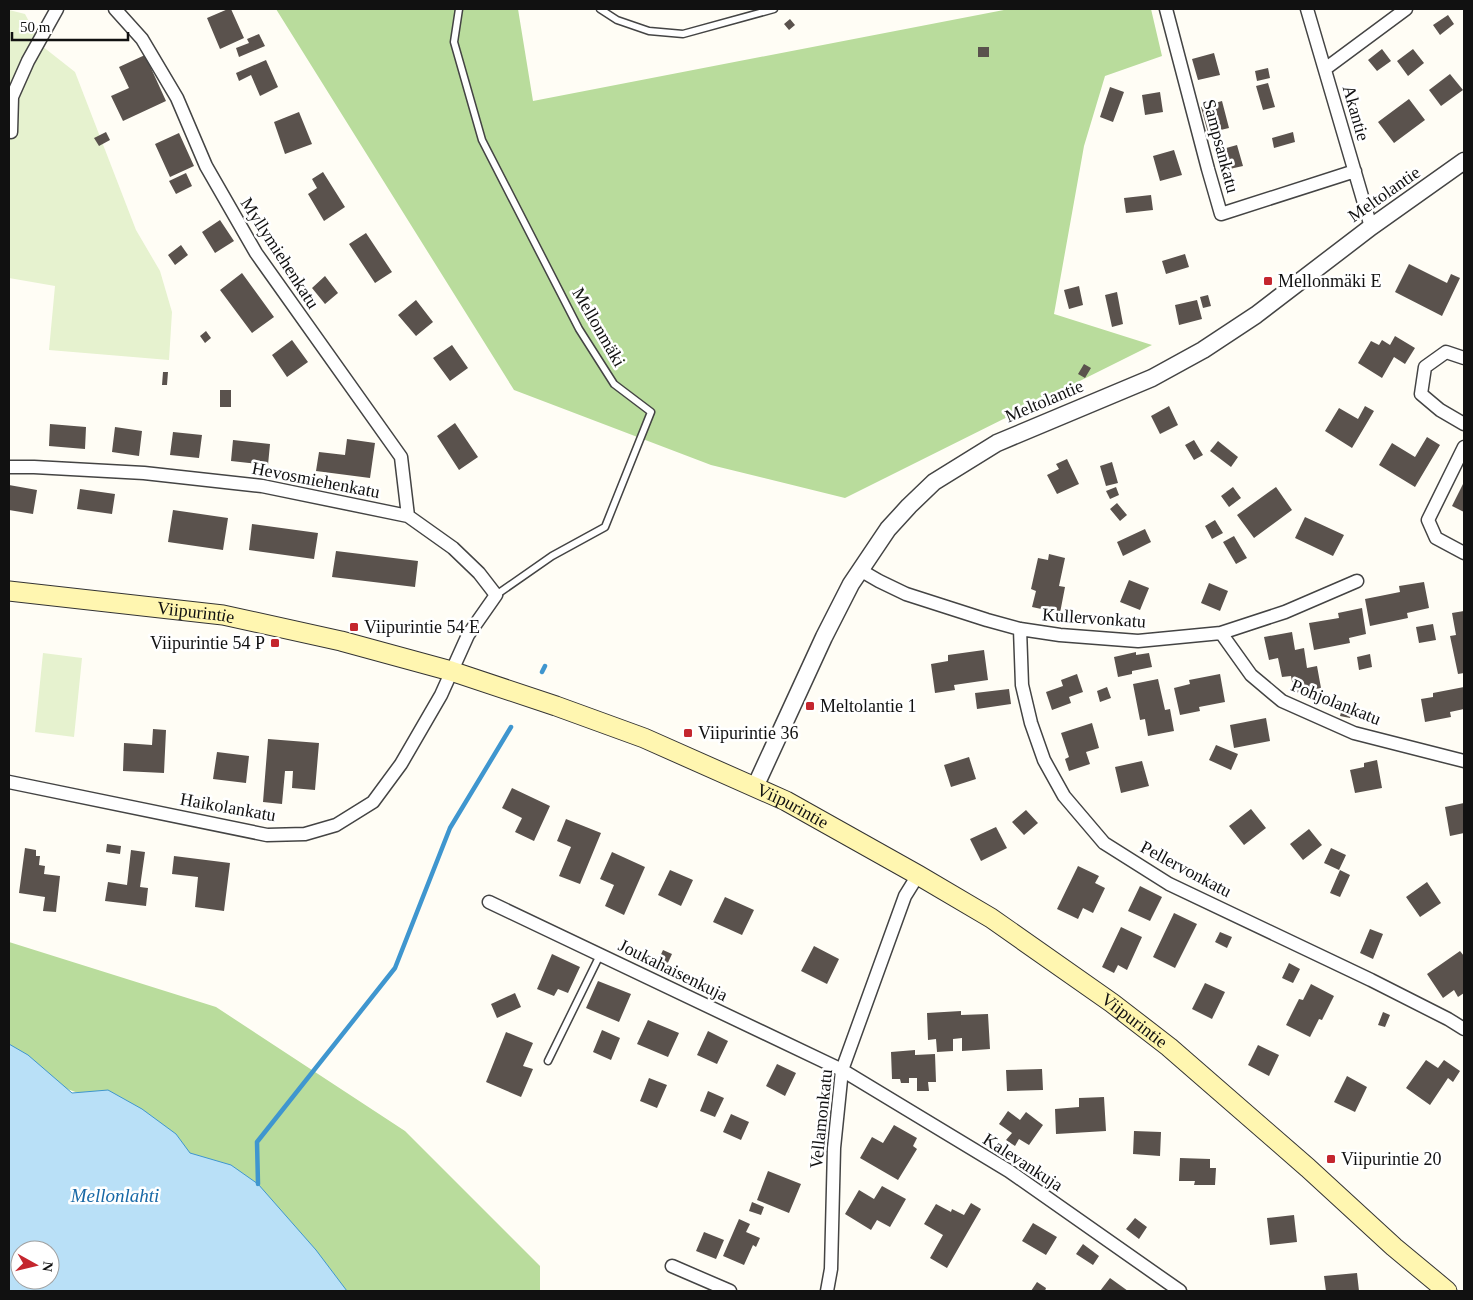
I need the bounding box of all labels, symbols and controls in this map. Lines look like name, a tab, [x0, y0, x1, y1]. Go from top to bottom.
scale bar	[12, 10, 129, 42]
text: 50 m	[20, 19, 51, 35]
street label: Akantie	[1339, 83, 1373, 143]
street label: Sampsankatu	[1199, 97, 1243, 195]
street label: Meltolantie	[1344, 162, 1424, 226]
street label: Myllymiehenkatu	[237, 194, 323, 312]
place label: Mellonmäki E	[1278, 271, 1381, 291]
marker: Mellonmäki E	[1262, 275, 1274, 287]
street label: Mellonmäki	[568, 284, 630, 370]
street label: Meltolantie	[1002, 376, 1086, 426]
street label: Hevosmiehenkatu	[250, 458, 382, 502]
street label: Viipurintie	[156, 598, 237, 627]
street label: Kullervonkatu	[1041, 604, 1147, 632]
place label: Viipurintie 54 E	[364, 617, 480, 637]
marker: Viipurintie 54 E	[348, 621, 360, 633]
place label: Viipurintie 54 P	[150, 633, 265, 653]
marker: Viipurintie 54 P	[269, 637, 281, 649]
street label: Pohjolankatu	[1288, 675, 1384, 729]
place label: Meltolantie 1	[820, 696, 916, 716]
marker: Meltolantie 1	[804, 700, 816, 712]
place label: Viipurintie 36	[698, 723, 798, 743]
marker: Viipurintie 36	[682, 727, 694, 739]
street label: Viipurintie	[754, 779, 832, 833]
street label: Haikolankatu	[179, 789, 277, 825]
street label: Pellervonkatu	[1137, 837, 1235, 901]
street label: Joukahaisenkuja	[615, 935, 731, 1005]
street label: Viipurintie	[1097, 989, 1171, 1052]
street label: Vellamonkatu	[806, 1068, 836, 1170]
street label: Kalevankuja	[979, 1129, 1067, 1195]
place label: Viipurintie 20	[1341, 1149, 1441, 1169]
marker: Viipurintie 20	[1325, 1153, 1337, 1165]
water label: Mellonlahti	[70, 1185, 159, 1206]
north arrow	[10, 1240, 60, 1290]
text: N	[39, 1261, 56, 1273]

